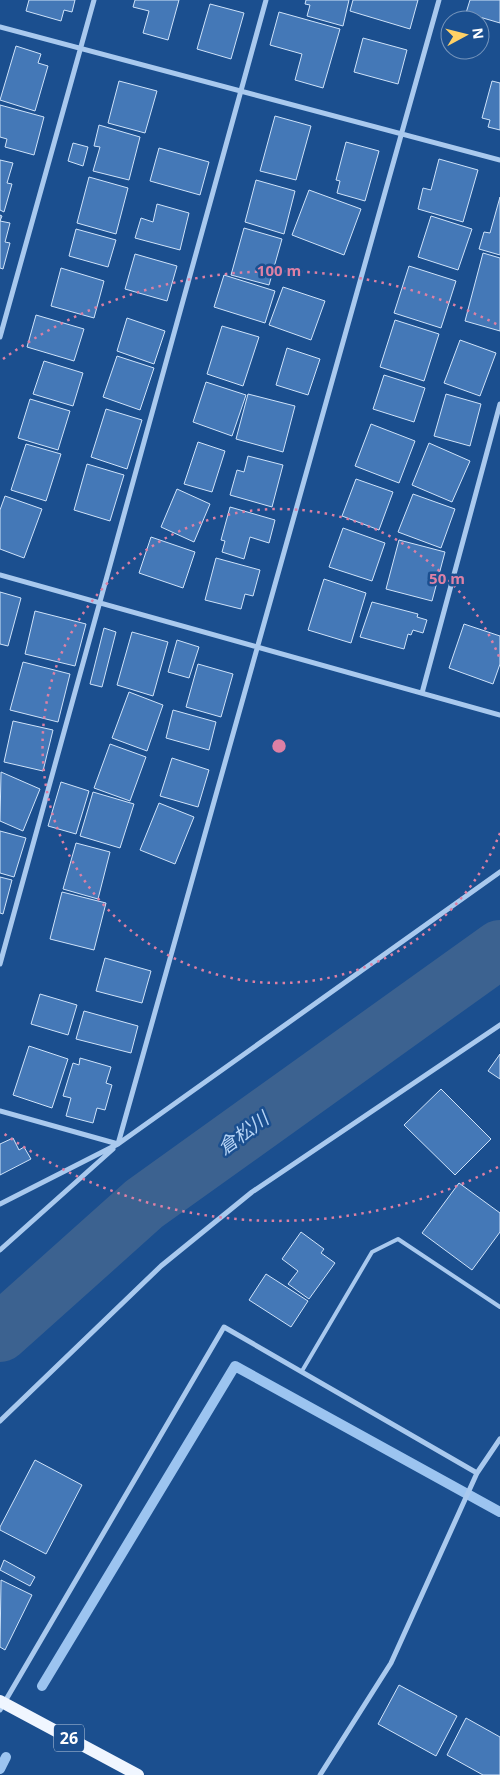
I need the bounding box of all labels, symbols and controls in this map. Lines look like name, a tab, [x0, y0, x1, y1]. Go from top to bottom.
north arrow	[440, 10, 490, 60]
text: N	[468, 27, 489, 40]
text: 100 m	[257, 260, 301, 280]
text: 50 m	[429, 568, 465, 588]
centre of rings	[270, 737, 288, 755]
water label: 倉松川	[212, 1105, 275, 1160]
road number: 26	[54, 1725, 84, 1752]

